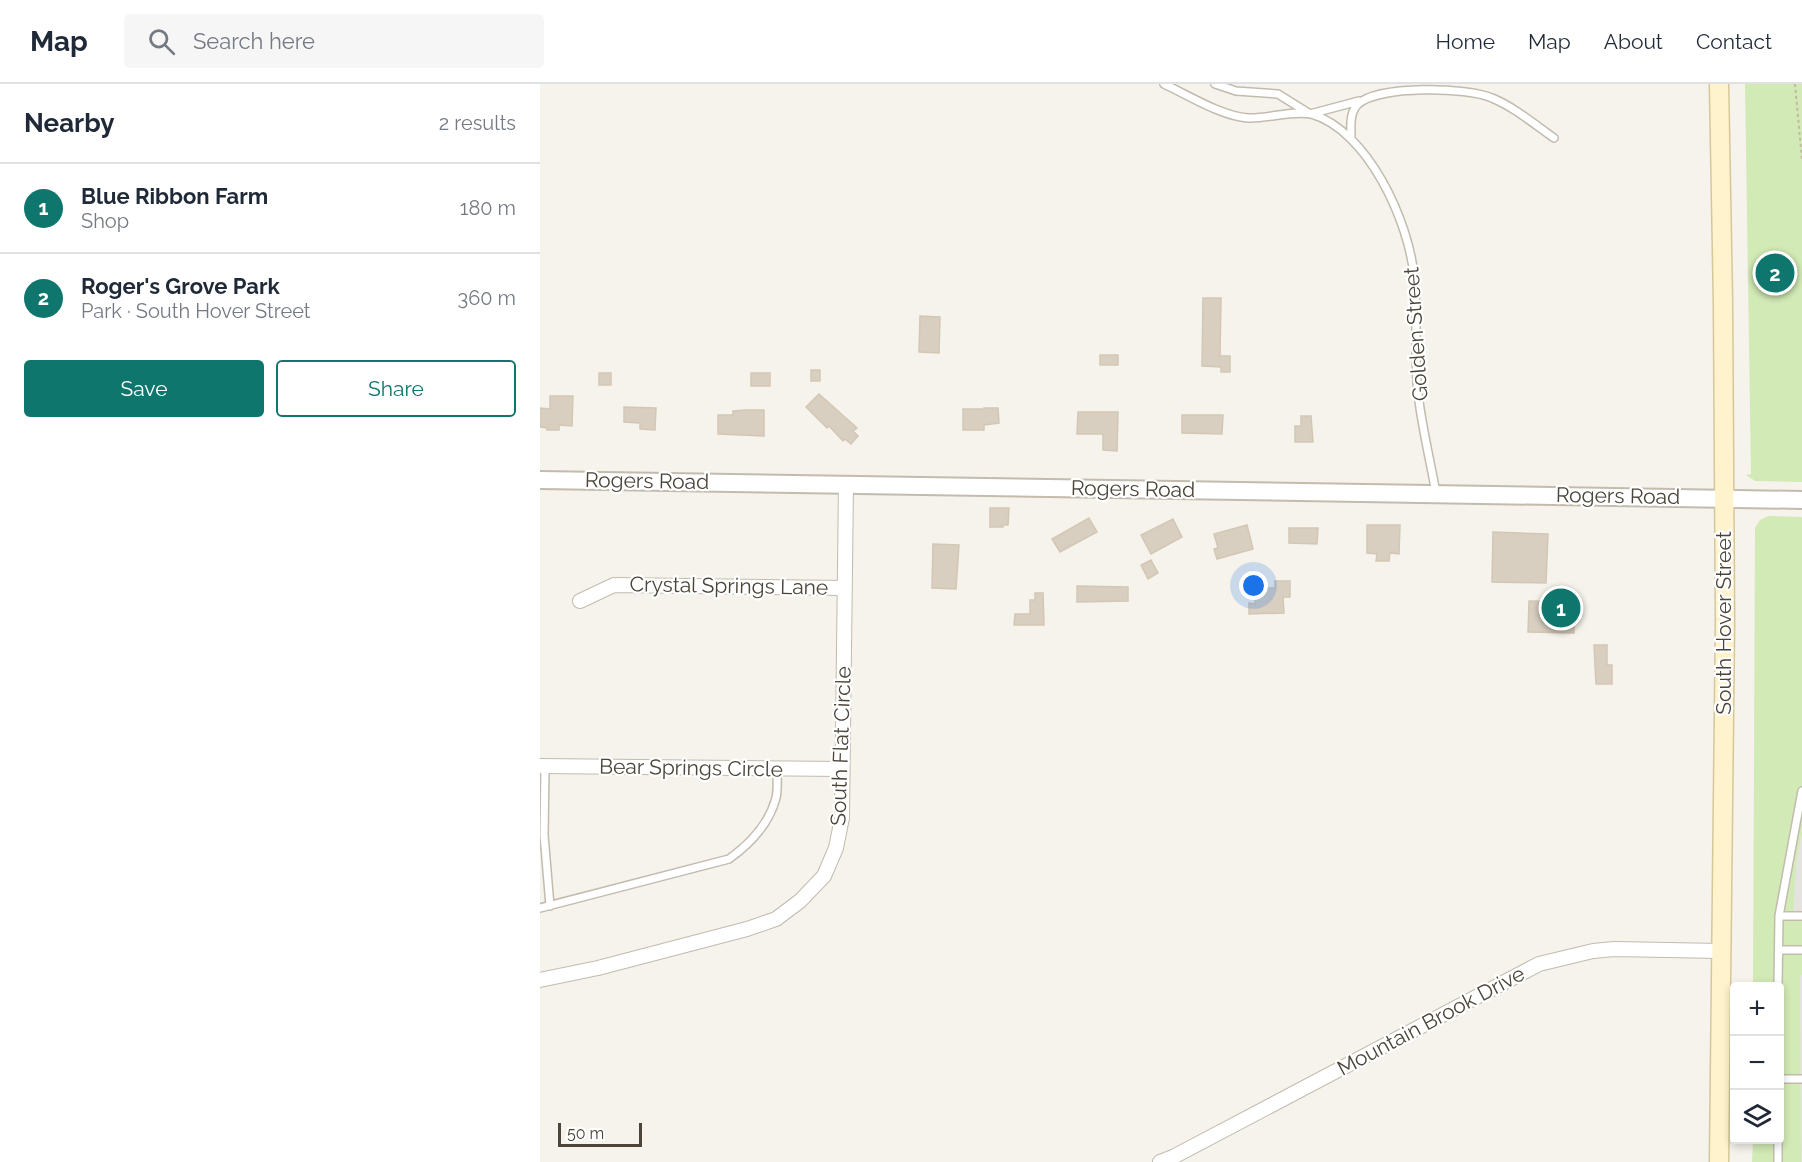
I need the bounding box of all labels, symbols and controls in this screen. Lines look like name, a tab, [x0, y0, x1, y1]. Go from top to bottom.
search box	[124, 14, 544, 68]
text: Map	[30, 25, 88, 58]
icon: search	[145, 25, 178, 58]
text: Search here	[193, 28, 315, 54]
text: Home	[1436, 29, 1495, 54]
text: Map	[1528, 29, 1571, 54]
text: About	[1604, 29, 1663, 54]
text: Contact	[1696, 29, 1772, 54]
text: Nearby	[24, 108, 114, 138]
text: 2 results	[439, 111, 516, 135]
text: Blue Ribbon Farm	[81, 183, 268, 209]
text: 1	[39, 196, 48, 220]
text: 180 m	[460, 196, 516, 220]
text: Shop	[81, 209, 129, 233]
pin: 2	[1756, 250, 1794, 296]
street label: Golden Street	[1398, 266, 1433, 402]
text: Roger's Grove Park	[81, 273, 280, 299]
text: 2	[38, 286, 49, 310]
text: 360 m	[458, 286, 516, 310]
text: Park · South Hover Street	[81, 299, 310, 323]
button: Save	[24, 360, 264, 417]
button: Share	[276, 360, 516, 417]
street label: Rogers Road	[585, 467, 709, 494]
street label: Rogers Road	[1071, 475, 1195, 502]
street label: Rogers Road	[1556, 482, 1680, 509]
street label: South Hover Street	[1711, 531, 1736, 715]
street label: Crystal Springs Lane	[630, 571, 828, 600]
your location	[1239, 571, 1268, 600]
pin: 1	[1542, 586, 1580, 630]
street label: South Flat Circle	[825, 666, 856, 826]
street label: Bear Springs Circle	[599, 753, 783, 782]
street label: Mountain Brook Drive	[1333, 961, 1529, 1081]
map controls	[1730, 982, 1784, 1144]
button: +	[1730, 982, 1784, 1036]
button: −	[1730, 1036, 1784, 1090]
button: layers	[1730, 1090, 1784, 1144]
scale bar	[558, 1120, 642, 1148]
text: 50 m	[567, 1124, 604, 1143]

